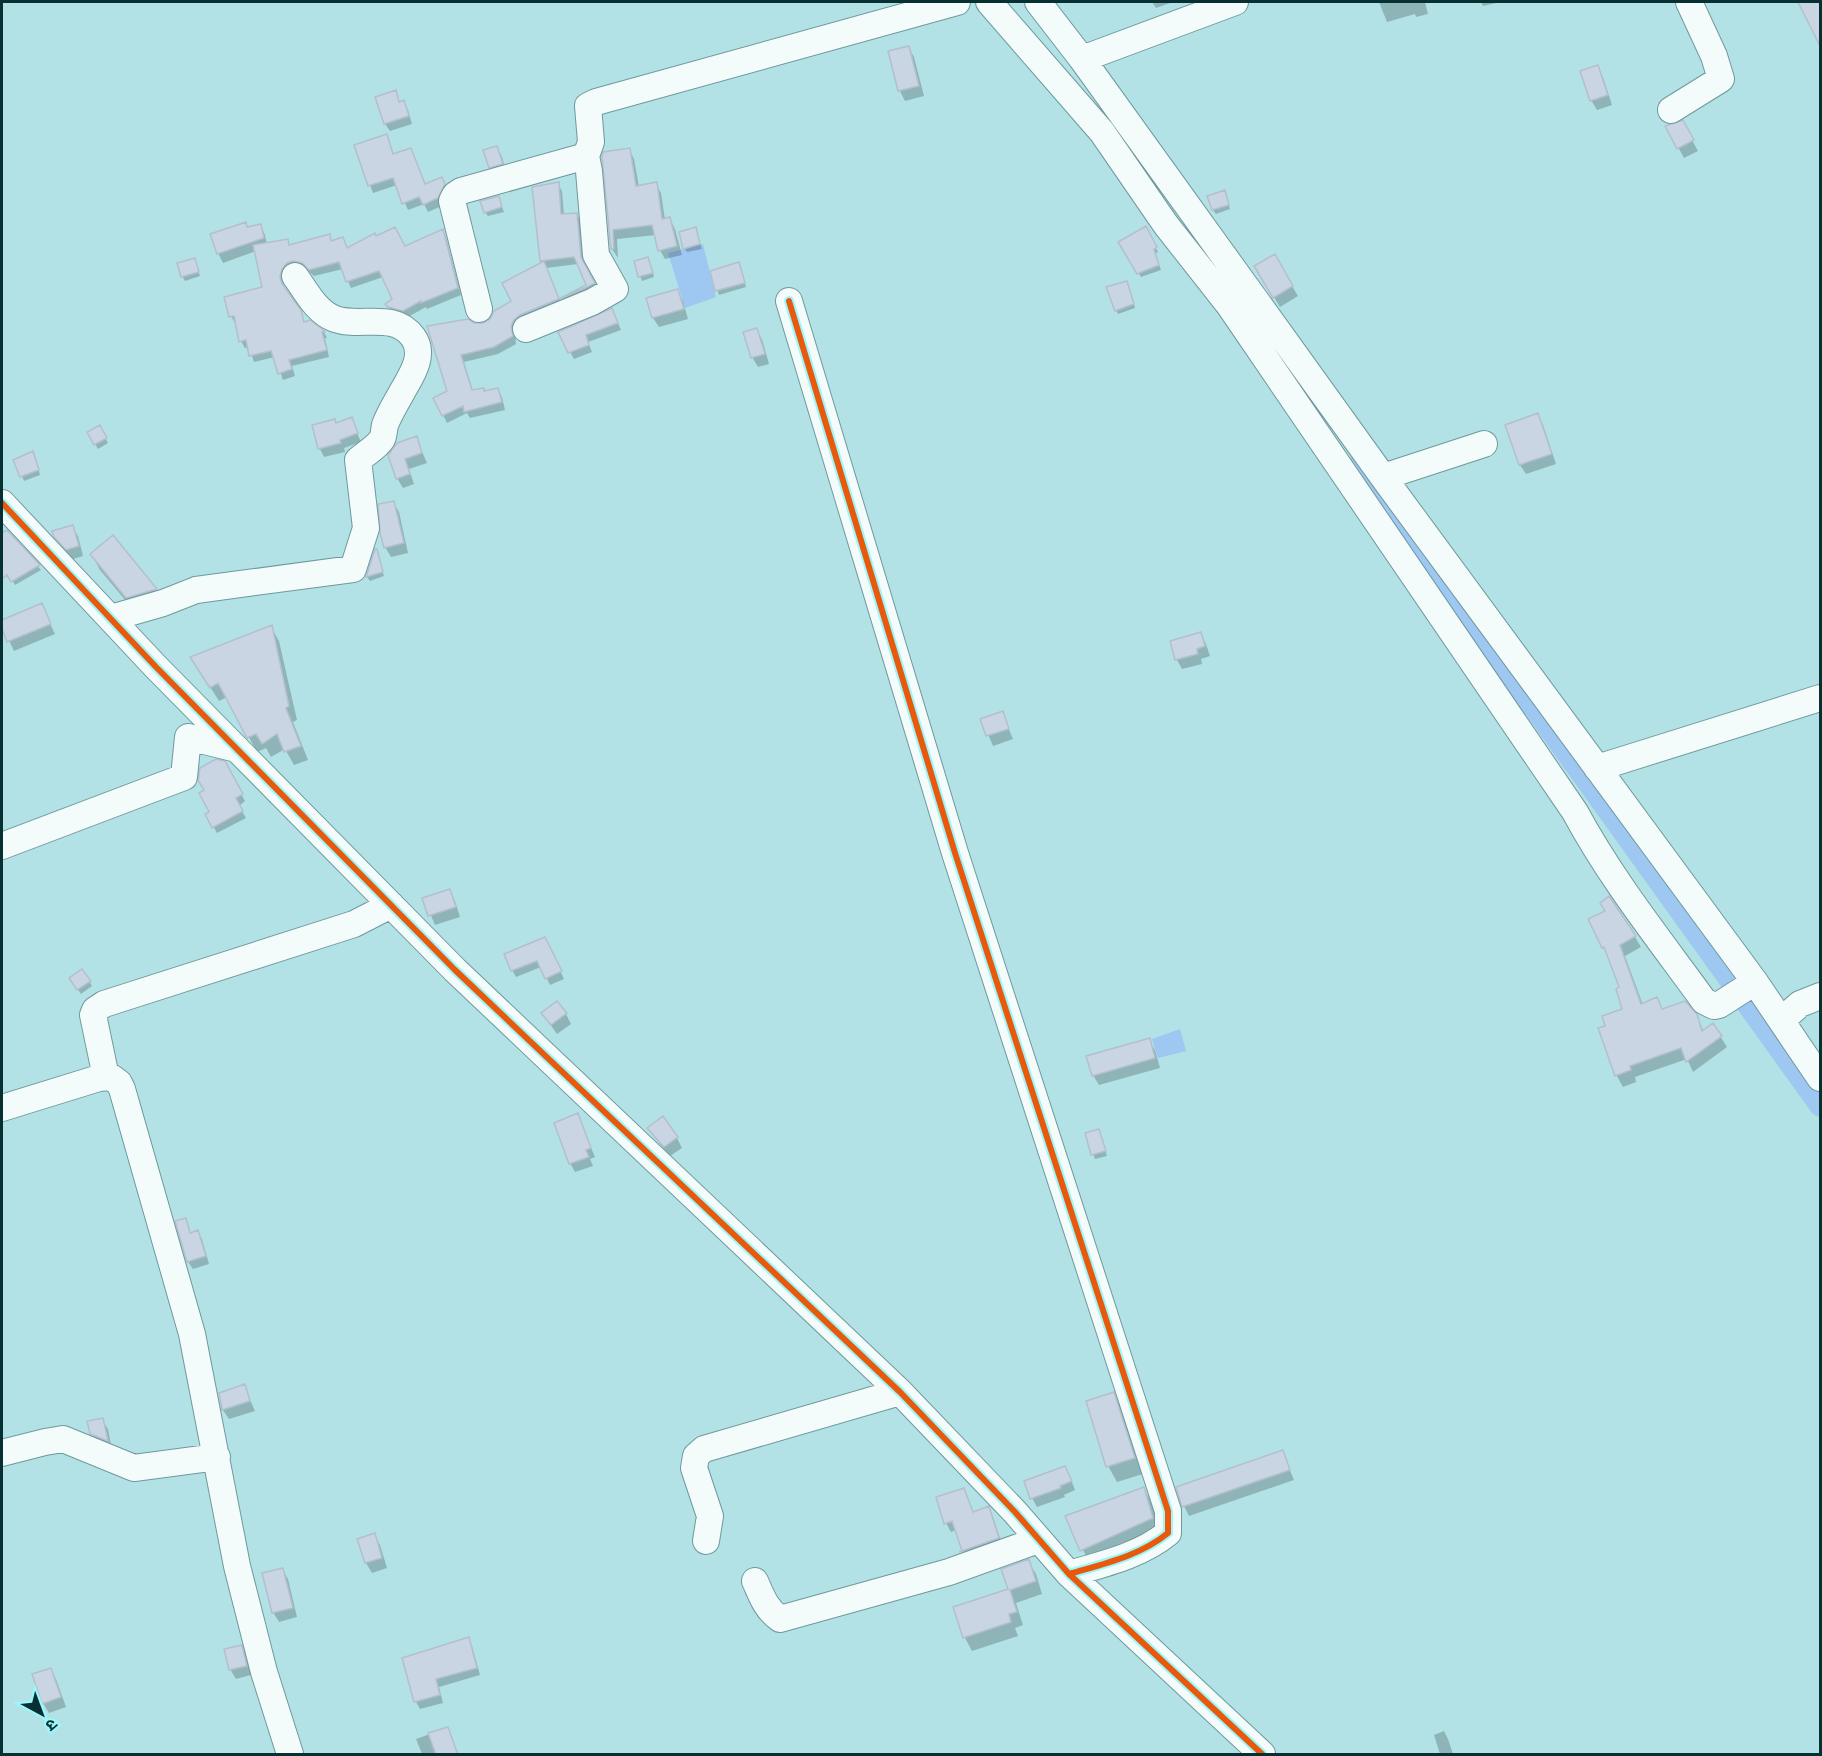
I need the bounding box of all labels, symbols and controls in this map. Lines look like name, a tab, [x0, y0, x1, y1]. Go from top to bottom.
north arrow	[12, 1684, 72, 1744]
text: उ	[41, 1714, 63, 1737]

